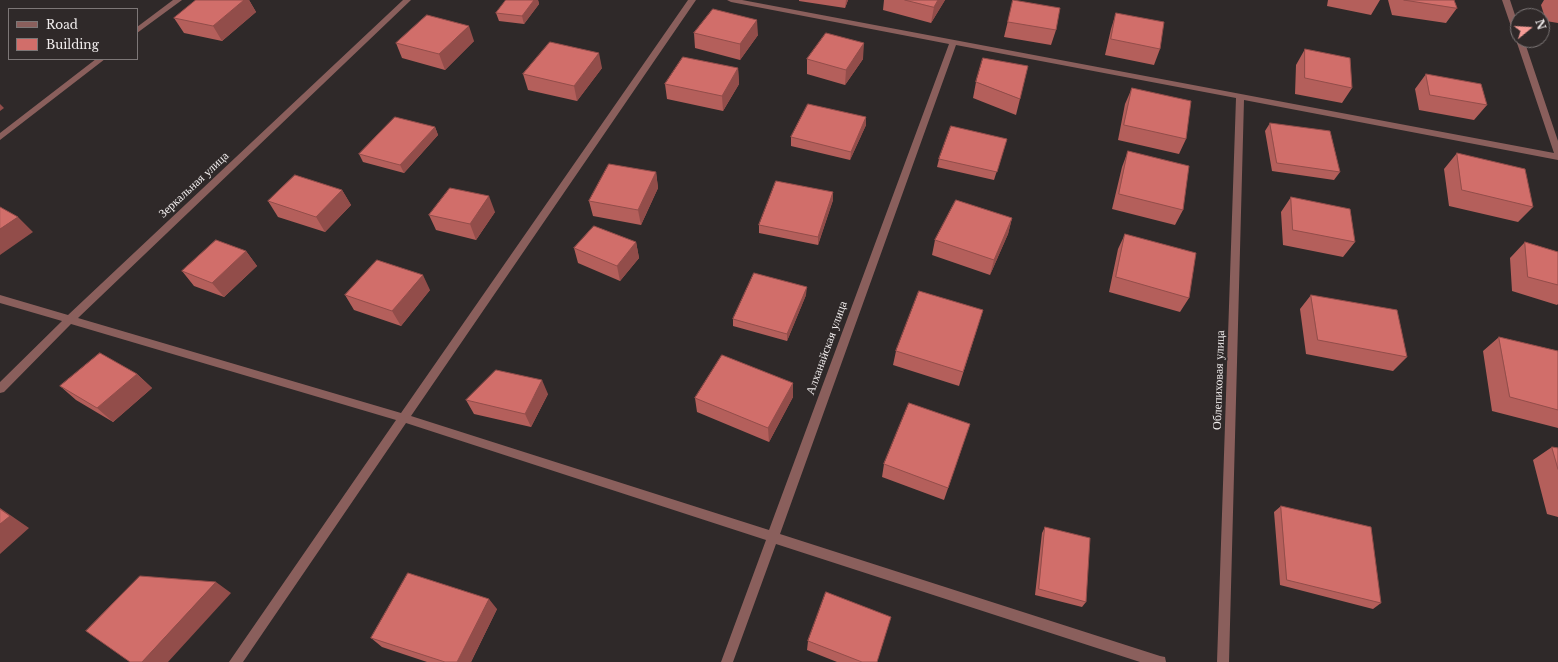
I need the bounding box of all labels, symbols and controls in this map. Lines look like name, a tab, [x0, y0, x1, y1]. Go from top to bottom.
legend	[8, 8, 138, 60]
north arrow	[1510, 8, 1550, 48]
text: Road	[46, 17, 78, 32]
text: N	[1532, 18, 1549, 32]
text: Building	[46, 37, 99, 52]
street label: Зеркальная улица	[156, 149, 232, 221]
street label: Алханайская улица	[803, 299, 851, 397]
street label: Облепиховая улица	[1210, 330, 1228, 430]

